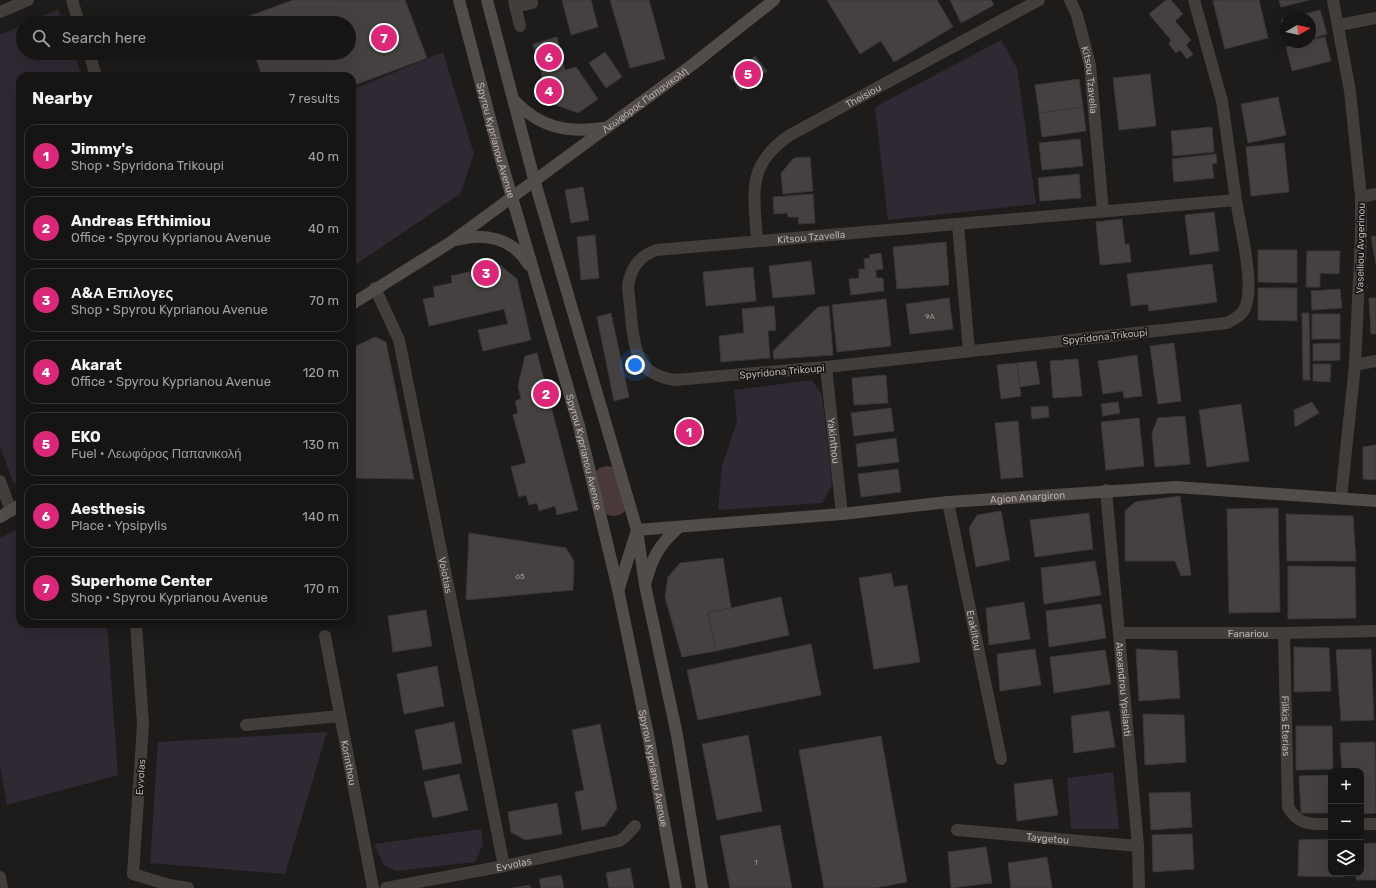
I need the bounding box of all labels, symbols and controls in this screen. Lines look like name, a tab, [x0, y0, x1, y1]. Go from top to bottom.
north arrow	[1280, 12, 1316, 48]
search box	[16, 16, 356, 60]
pin: 7	[371, 23, 397, 53]
icon: search	[30, 27, 52, 49]
text: Search here	[62, 29, 146, 47]
pin: 6	[536, 42, 562, 72]
street label: Kitsou Tzavella	[1078, 45, 1099, 114]
pin: 5	[735, 59, 761, 89]
street label: Λεωφόρος Παπανικολή	[600, 65, 690, 136]
pin: 4	[536, 76, 562, 106]
street label: Spyrou Kyprianou Avenue	[474, 81, 517, 200]
street label: Theisiou	[843, 82, 883, 111]
text: Nearby	[32, 88, 93, 108]
text: 7 results	[289, 91, 340, 106]
text: Jimmy's	[71, 140, 133, 158]
text: 1	[43, 149, 49, 164]
text: 40 m	[308, 149, 339, 164]
text: Shop · Spyridona Trikoupi	[71, 158, 224, 173]
street label: Vaseiliou Avgerinou	[1354, 203, 1368, 294]
text: Andreas Efthimiou	[71, 212, 211, 230]
text: 2	[42, 221, 50, 236]
text: 40 m	[308, 221, 339, 236]
street label: Kitsou Tzavella	[777, 229, 846, 247]
text: Office · Spyrou Kyprianou Avenue	[71, 230, 271, 245]
pin: 3	[473, 258, 499, 288]
text: Α&Α Επιλογες	[71, 284, 173, 302]
text: 3	[42, 293, 50, 308]
text: 70 m	[309, 293, 339, 308]
text: Shop · Spyrou Kyprianou Avenue	[71, 302, 268, 317]
house number: 9A	[925, 312, 936, 321]
street label: Spyridona Trikoupi	[1062, 327, 1148, 347]
your location	[625, 355, 645, 375]
text: Akarat	[71, 356, 122, 374]
street label: Spyridona Trikoupi	[739, 362, 825, 382]
text: 4	[42, 365, 50, 380]
text: 120 m	[303, 365, 339, 380]
text: Office · Spyrou Kyprianou Avenue	[71, 374, 271, 389]
pin: 2	[533, 379, 559, 409]
street label: Spyrou Kyprianou Avenue	[563, 393, 604, 512]
pin: 1	[676, 417, 702, 447]
street label: Yakinthou	[825, 417, 841, 464]
text: EKO	[71, 428, 101, 446]
text: 5	[42, 437, 50, 452]
text: 130 m	[303, 437, 339, 452]
text: Fuel · Λεωφόρος Παπανικολή	[71, 446, 241, 461]
street label: Agion Anargiron	[990, 489, 1065, 506]
text: Aesthesis	[71, 500, 145, 518]
text: 6	[42, 509, 50, 524]
text: 140 m	[302, 509, 339, 524]
text: Place · Ypsipylis	[71, 518, 167, 533]
street label: Voiotias	[435, 556, 454, 595]
text: Superhome Center	[71, 572, 212, 590]
house number: 65	[515, 572, 525, 581]
text: 7	[42, 581, 50, 596]
text: 170 m	[304, 581, 339, 596]
text: Shop · Spyrou Kyprianou Avenue	[71, 590, 268, 605]
street label: Eraklitou	[963, 609, 984, 652]
street label: Fanariou	[1228, 628, 1268, 640]
street label: Alexandrou Ypsilanti	[1113, 642, 1133, 737]
street label: Filikis Eterias	[1278, 696, 1292, 756]
street label: Spyrou Kyprianou Avenue	[636, 709, 670, 829]
street label: Korinthou	[338, 739, 358, 786]
street label: EvvoIas	[134, 759, 148, 795]
map controls	[1328, 768, 1364, 876]
button: +	[1328, 768, 1364, 804]
button: −	[1328, 804, 1364, 840]
street label: Taygetou	[1026, 831, 1069, 847]
button: layers	[1328, 840, 1364, 876]
street label: EvvoIas	[495, 855, 533, 874]
house number: 1	[754, 858, 758, 867]

